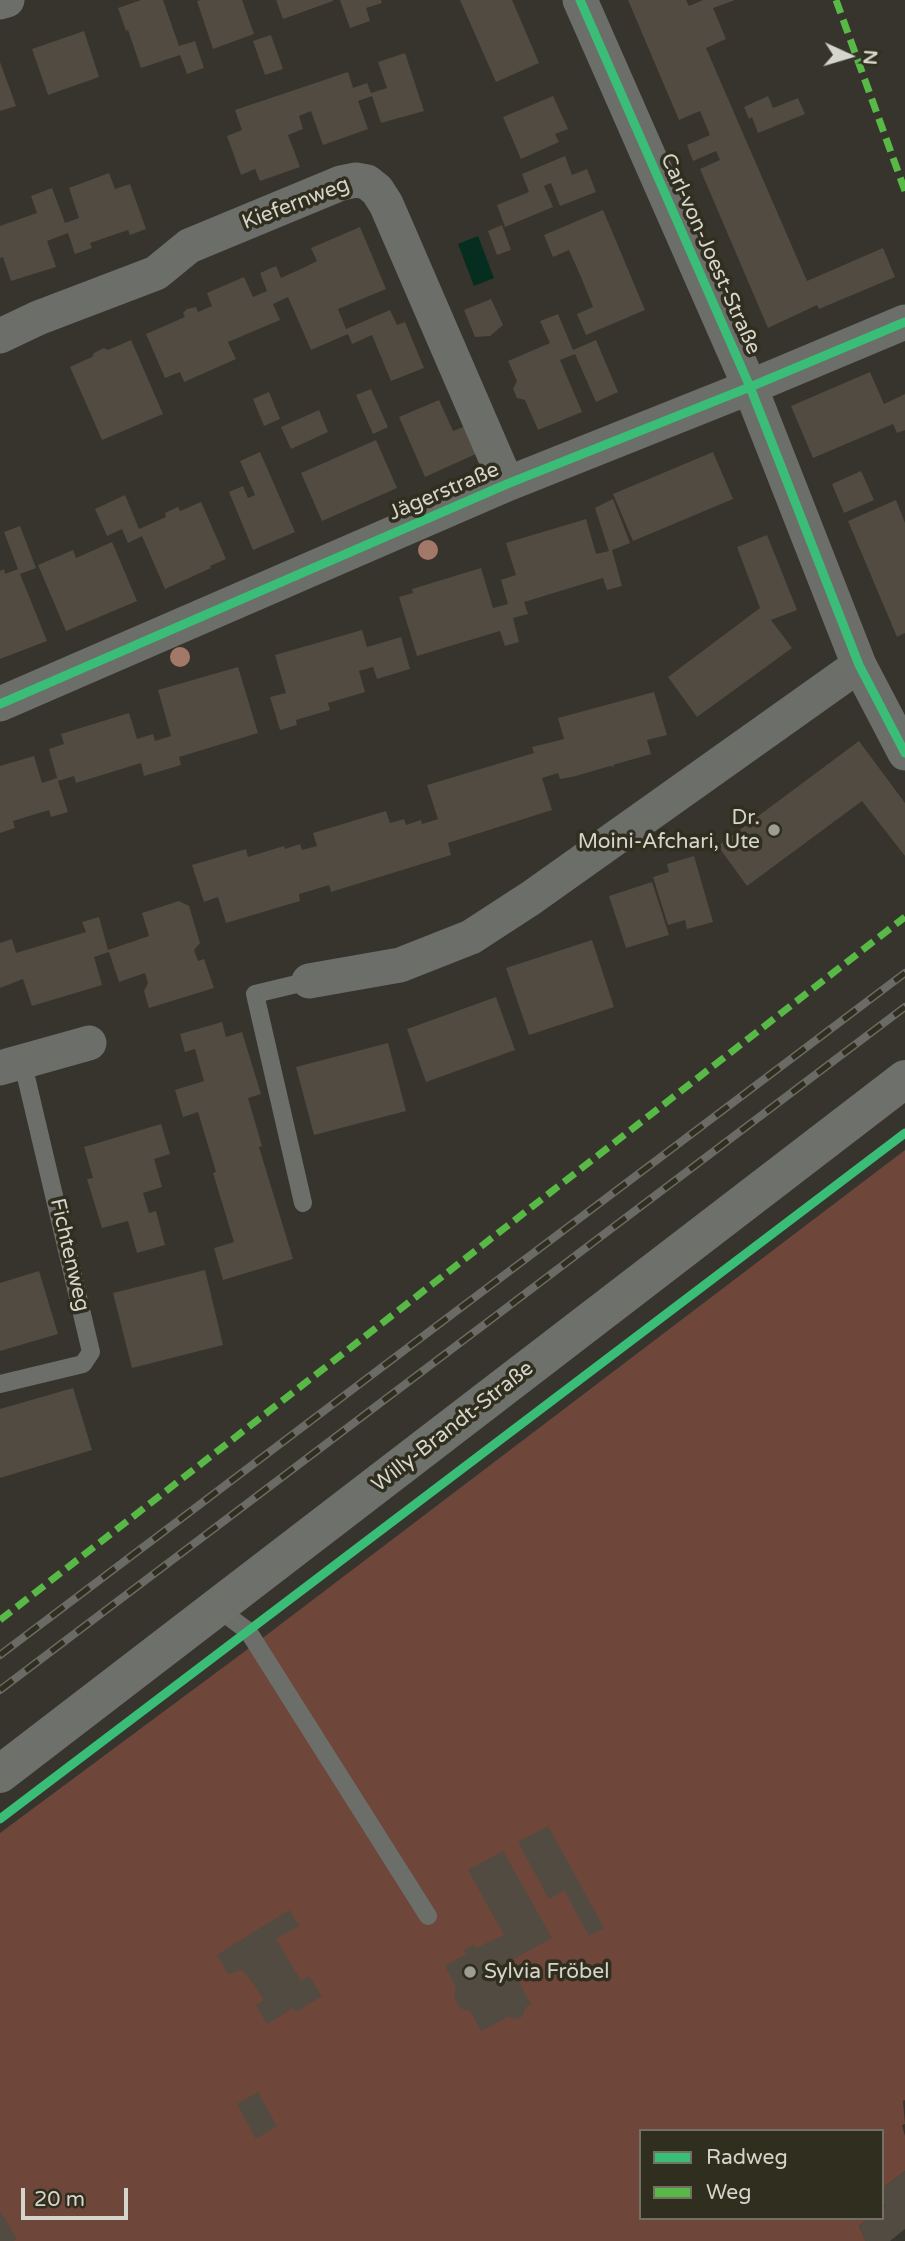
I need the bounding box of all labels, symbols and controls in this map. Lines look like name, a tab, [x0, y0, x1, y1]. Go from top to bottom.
north arrow	[814, 21, 884, 91]
text: N	[858, 49, 881, 66]
street label: Carl-von-Joest-Straße	[654, 150, 766, 358]
street label: Kiefernweg	[239, 172, 353, 236]
street label: Jägerstraße	[385, 457, 503, 527]
place label: Dr. Moini-Afchari, Ute	[578, 805, 760, 855]
marker: Dr. Moini-Afchari, Ute	[766, 822, 782, 838]
street label: Fichtenweg	[44, 1196, 94, 1314]
street label: Willy-Brandt-Straße	[367, 1356, 539, 1498]
place label: Sylvia Fröbel	[484, 1959, 609, 1985]
marker: Sylvia Fröbel	[462, 1964, 478, 1980]
legend	[639, 2129, 884, 2220]
text: Radweg	[706, 2145, 788, 2170]
scale bar	[24, 2174, 131, 2218]
text: Weg	[706, 2180, 751, 2205]
text: 20 m	[34, 2187, 85, 2212]

